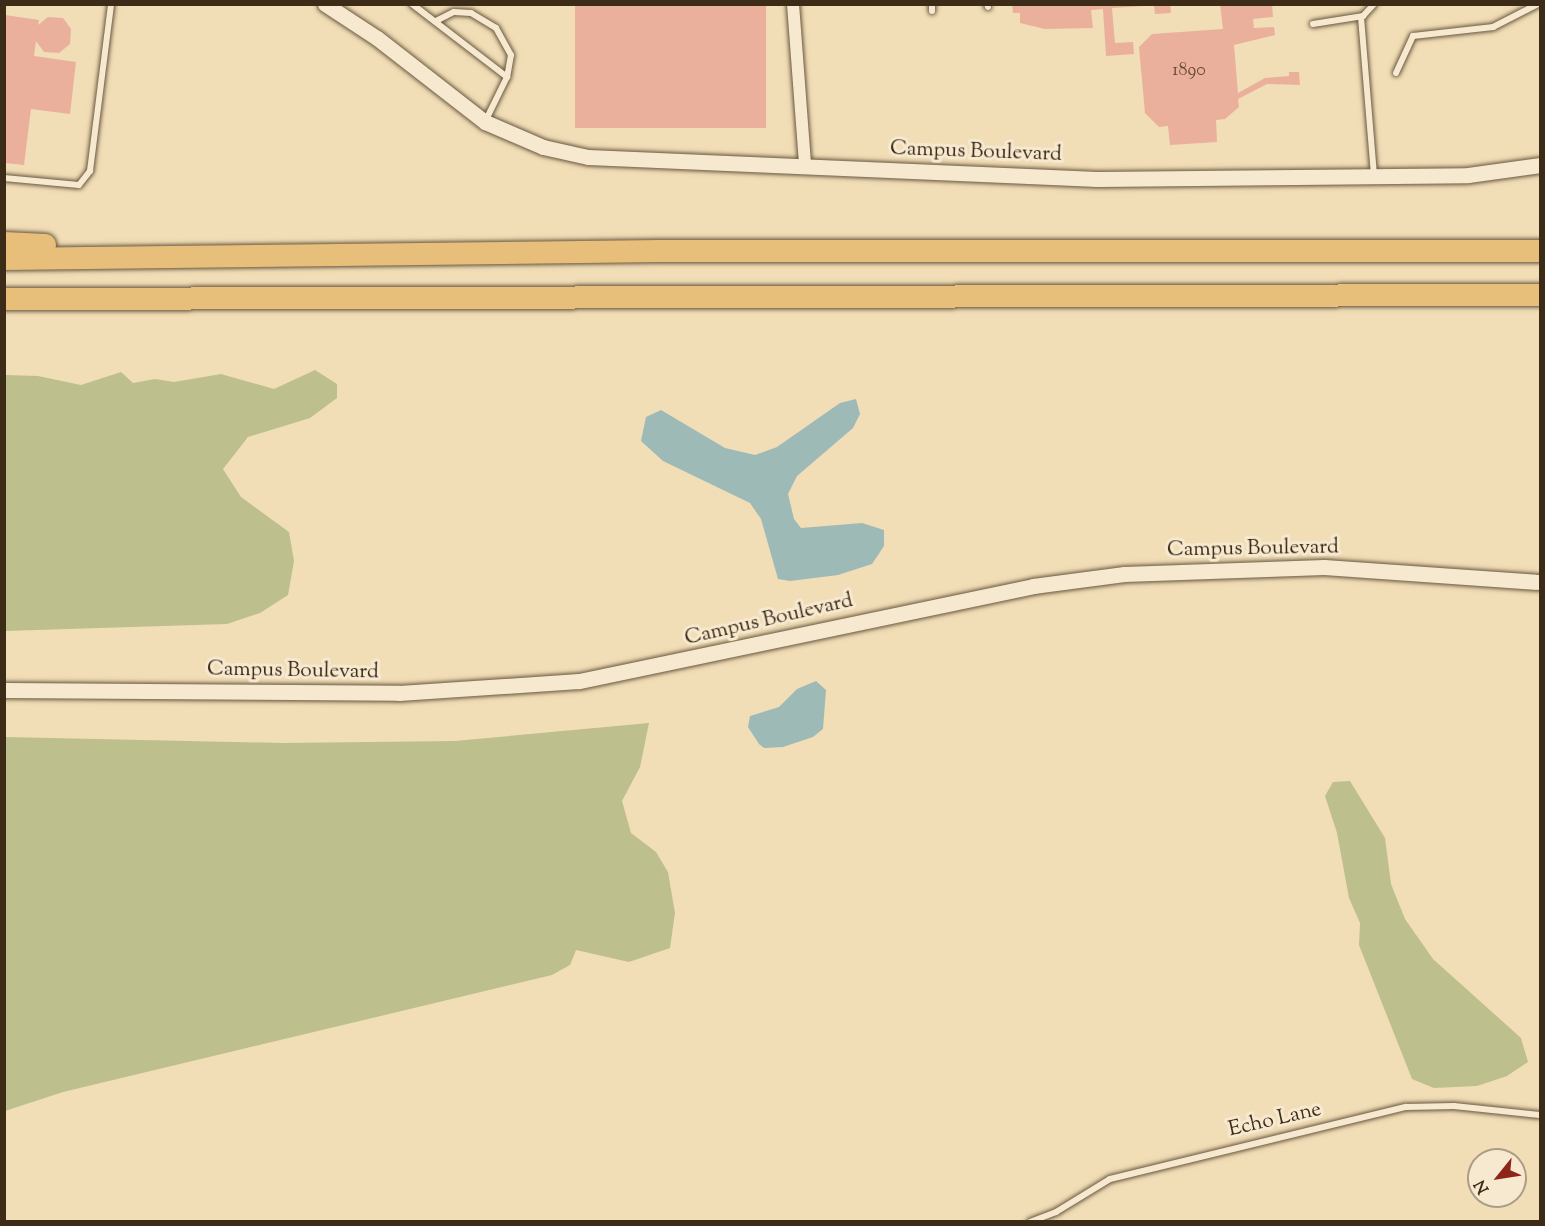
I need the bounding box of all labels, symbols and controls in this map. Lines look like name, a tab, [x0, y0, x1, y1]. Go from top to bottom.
house number: 1890	[1172, 60, 1206, 82]
street label: Campus Boulevard	[890, 136, 1062, 168]
street label: Campus Boulevard	[1167, 535, 1339, 563]
street label: Campus Boulevard	[682, 588, 856, 652]
street label: Campus Boulevard	[207, 657, 379, 685]
street label: Echo Lane	[1226, 1097, 1324, 1143]
north arrow	[1467, 1148, 1527, 1208]
text: N	[1470, 1175, 1496, 1198]

